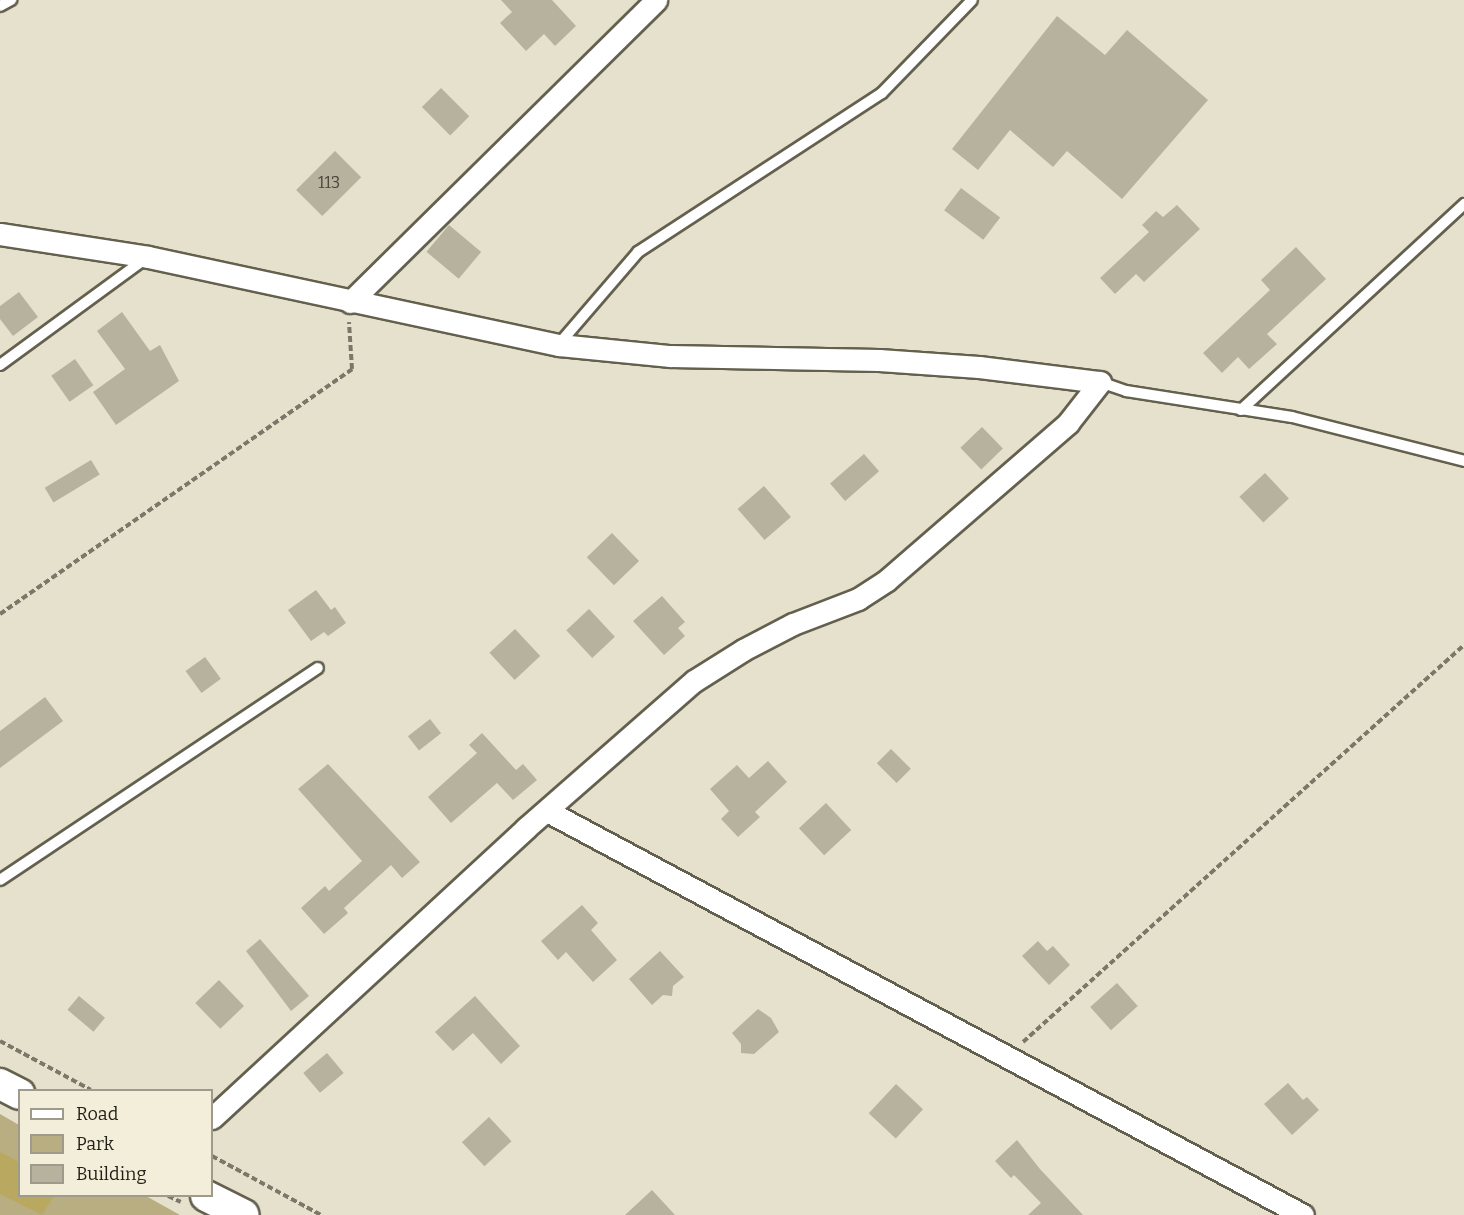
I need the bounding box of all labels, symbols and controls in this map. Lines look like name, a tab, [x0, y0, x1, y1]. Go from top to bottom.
house number: 113	[318, 173, 340, 193]
legend	[18, 1089, 213, 1197]
text: Road	[76, 1103, 118, 1125]
text: Park	[76, 1133, 114, 1155]
text: Building	[76, 1163, 147, 1185]

